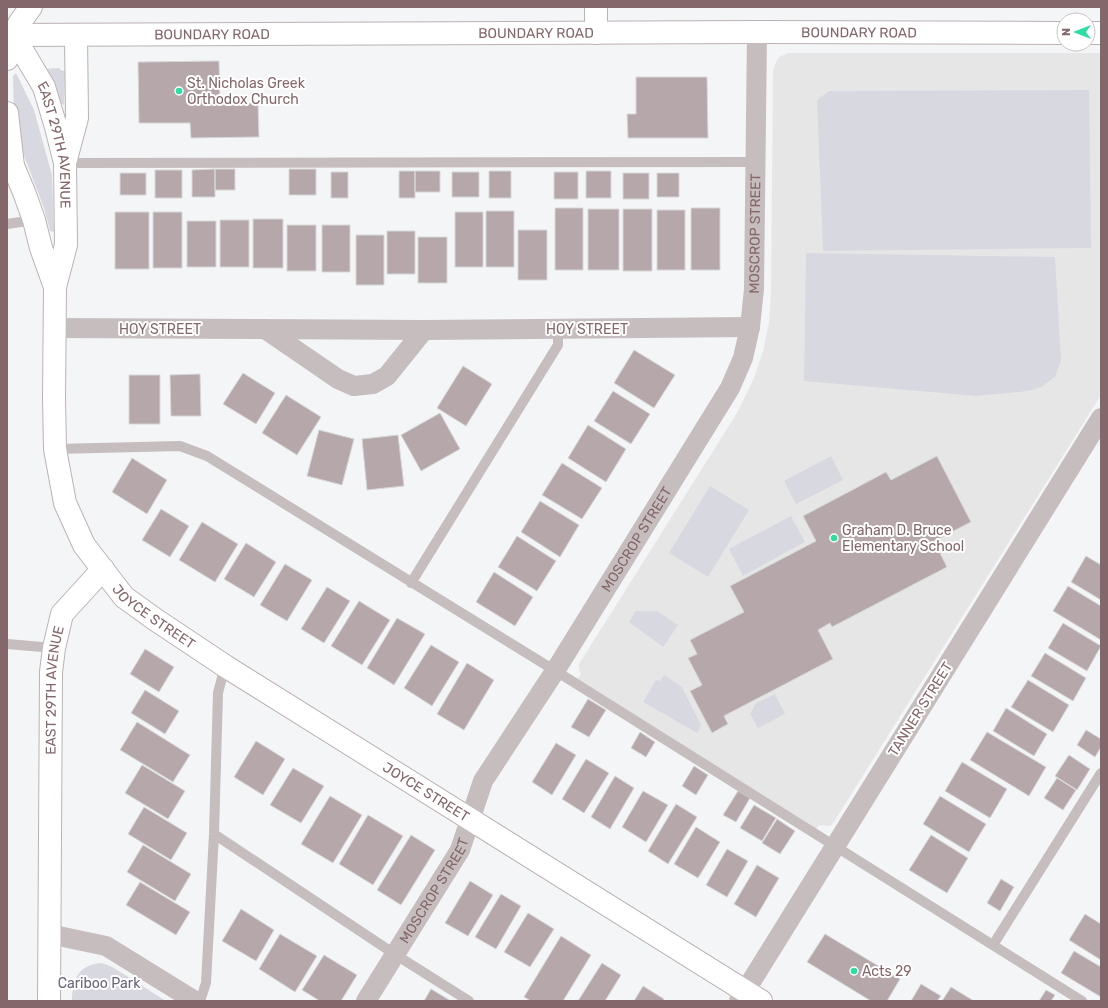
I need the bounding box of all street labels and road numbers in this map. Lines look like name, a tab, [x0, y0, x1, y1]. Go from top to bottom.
street label: BOUNDARY ROAD	[801, 24, 917, 42]
street label: BOUNDARY ROAD	[478, 25, 594, 42]
street label: BOUNDARY ROAD	[154, 26, 270, 43]
street label: EAST 29TH AVENUE	[34, 78, 74, 209]
street label: MOSCROP STREET	[746, 173, 764, 294]
street label: HOY STREET	[119, 321, 201, 338]
street label: HOY STREET	[546, 321, 628, 338]
street label: MOSCROP STREET	[598, 484, 676, 595]
street label: JOYCE STREET	[108, 581, 198, 653]
street label: EAST 29TH AVENUE	[42, 624, 68, 755]
street label: TANNER STREET	[885, 659, 956, 760]
street label: JOYCE STREET	[379, 759, 472, 826]
street label: MOSCROP STREET	[396, 836, 472, 947]

